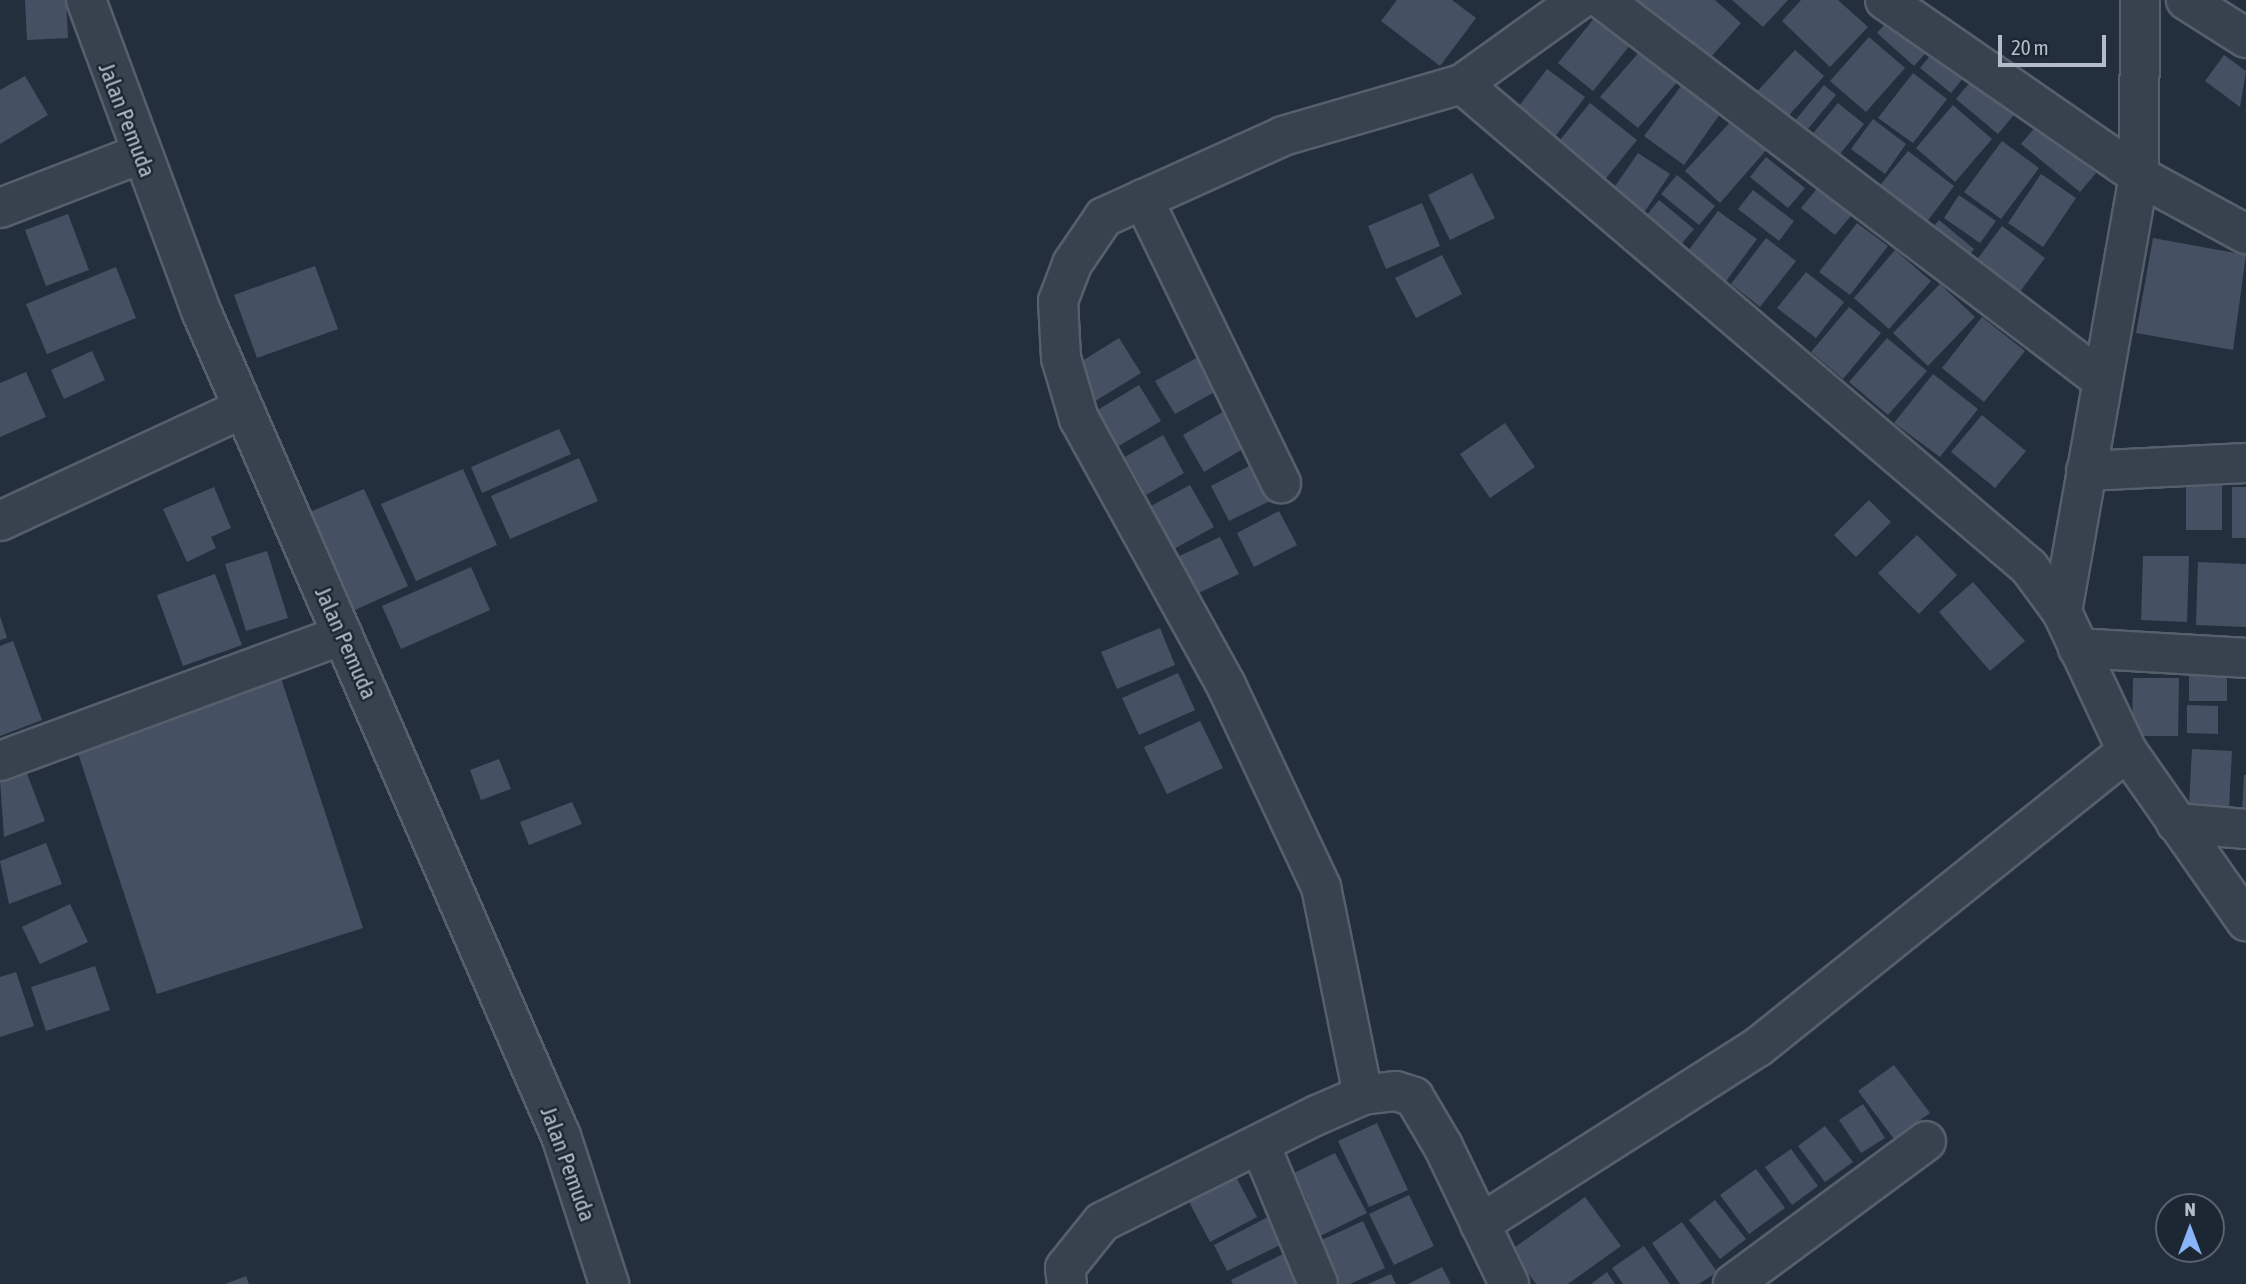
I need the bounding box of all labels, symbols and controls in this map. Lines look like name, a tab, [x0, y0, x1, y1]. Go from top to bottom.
scale bar	[2001, 21, 2110, 65]
text: 20 m	[2011, 35, 2049, 59]
street label: Jalan Pemuda	[93, 59, 161, 181]
street label: Jalan Pemuda	[309, 583, 383, 703]
street label: Jalan Pemuda	[535, 1103, 601, 1225]
north arrow	[2155, 1193, 2225, 1263]
text: N	[2184, 1198, 2196, 1220]

